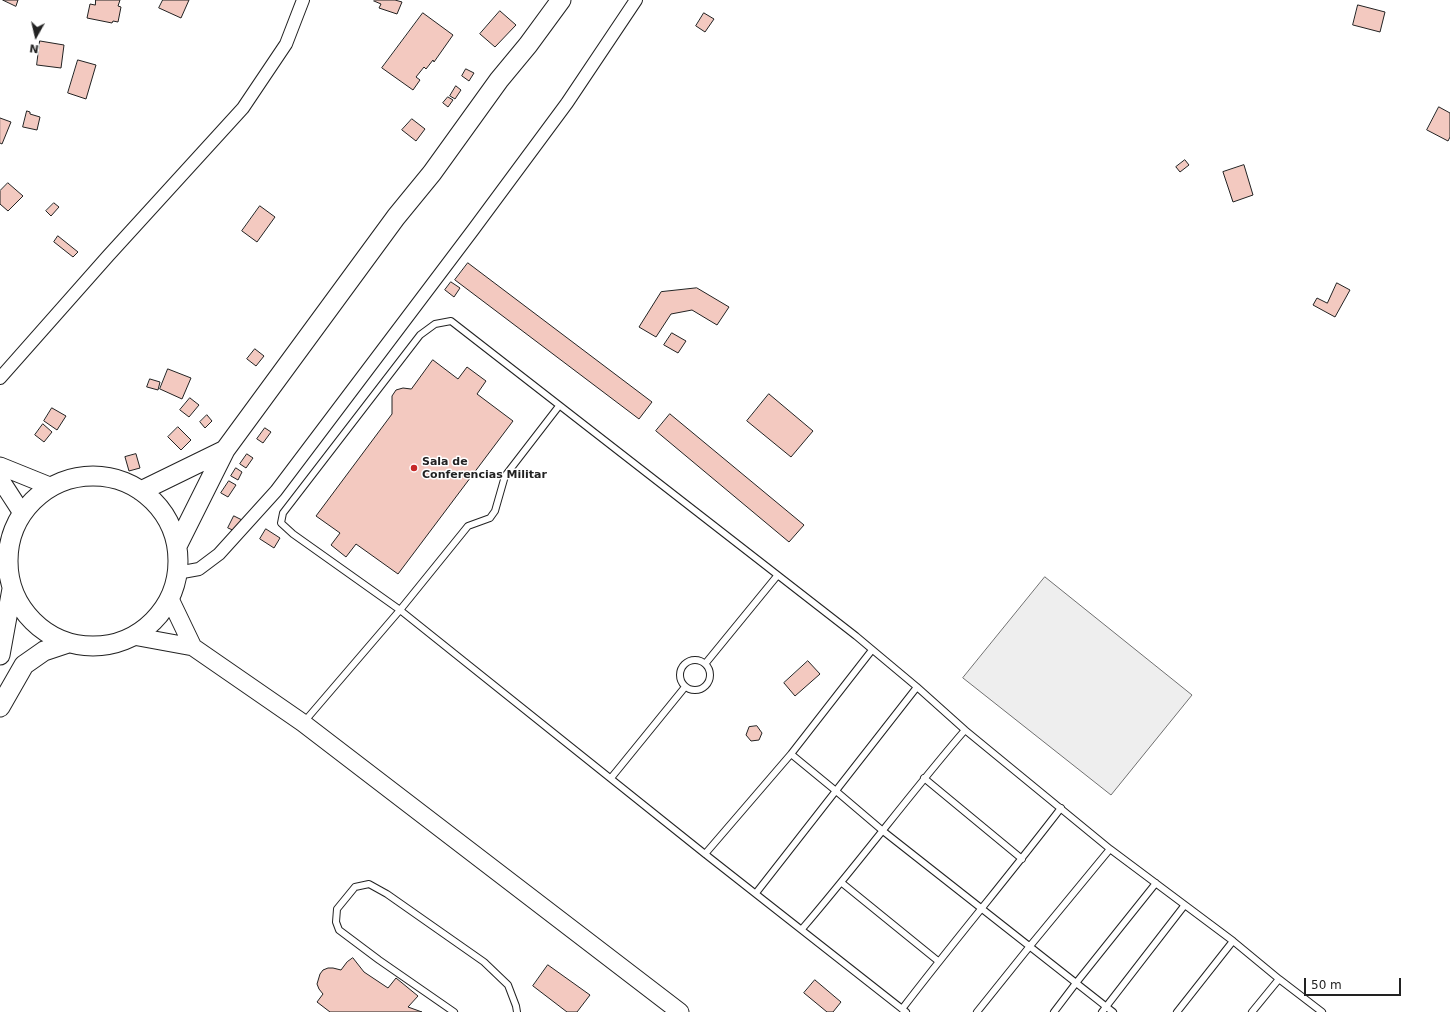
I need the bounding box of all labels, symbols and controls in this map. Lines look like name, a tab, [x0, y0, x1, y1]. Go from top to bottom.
north arrow	[16, 16, 56, 56]
text: N	[29, 41, 40, 55]
place label: Sala de Conferencias Militar	[422, 455, 547, 481]
marker: Sala de Conferencias Militar	[409, 463, 419, 473]
scale bar	[1306, 970, 1403, 996]
text: 50 m	[1311, 978, 1342, 992]

